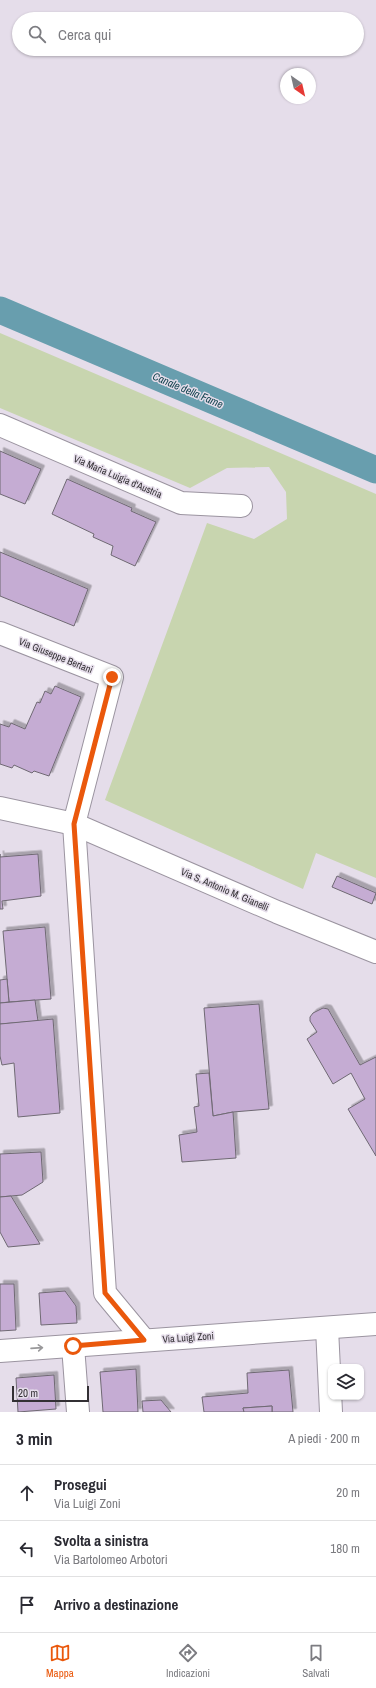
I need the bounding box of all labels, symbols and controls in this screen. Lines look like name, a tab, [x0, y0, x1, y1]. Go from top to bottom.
search box	[12, 12, 364, 56]
icon: search	[26, 23, 48, 45]
text: Cerca qui	[58, 24, 111, 45]
north arrow	[280, 68, 316, 104]
water label: Canale della Fame	[151, 369, 225, 411]
street label: Via Maria Luigia d'Austria	[72, 452, 164, 501]
street label: Via Giuseppe Bertani	[17, 635, 95, 676]
route end	[103, 668, 121, 686]
street label: Via S. Antonio M. Gianelli	[179, 865, 271, 914]
street label: Via Luigi Zoni	[162, 1329, 214, 1346]
route start	[64, 1337, 82, 1355]
one-way arrow	[30, 1345, 43, 1352]
map controls	[328, 1364, 364, 1400]
button: layers	[328, 1364, 364, 1400]
scale bar	[12, 1384, 89, 1403]
text: 20 m	[18, 1386, 38, 1400]
text: 3 min	[16, 1427, 52, 1450]
text: A piedi · 200 m	[288, 1430, 360, 1447]
text: Prosegui	[54, 1474, 107, 1495]
icon: ahead	[16, 1482, 38, 1504]
text: 20 m	[336, 1484, 360, 1501]
text: Via Luigi Zoni	[54, 1495, 121, 1512]
text: Svolta a sinistra	[54, 1530, 148, 1551]
icon: left	[16, 1538, 38, 1560]
text: 180 m	[330, 1540, 360, 1557]
text: Via Bartolomeo Arbotori	[54, 1551, 168, 1568]
icon: arrive	[16, 1594, 38, 1616]
text: Arrivo a destinazione	[54, 1594, 178, 1615]
tab: Mappa	[46, 1642, 74, 1680]
tab: Indicazioni	[166, 1642, 210, 1680]
tab: Salvati	[302, 1642, 330, 1680]

